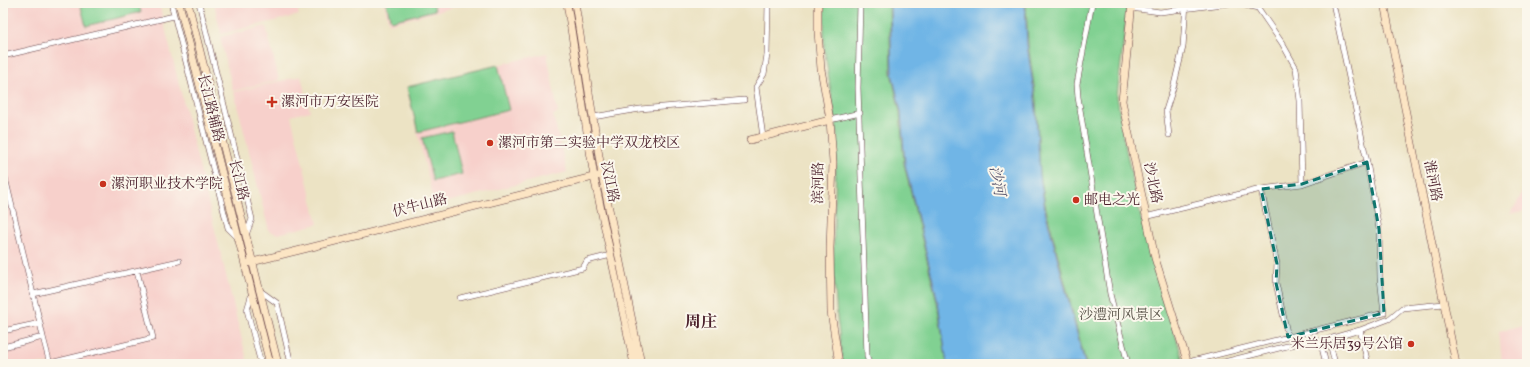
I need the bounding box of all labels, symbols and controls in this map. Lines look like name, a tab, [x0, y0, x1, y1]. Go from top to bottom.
street label: 长江路辅路	[192, 72, 228, 144]
place label: 漯河市万安医院	[281, 93, 379, 112]
marker: 漯河市万安医院	[266, 96, 278, 108]
place label: 漯河市第二实验中学双龙校区	[498, 134, 680, 153]
marker: 漯河市第二实验中学双龙校区	[485, 138, 495, 148]
street label: 长江路	[224, 157, 252, 203]
street label: 淮河路	[1419, 159, 1445, 203]
street label: 汉江路	[596, 160, 622, 204]
street label: 沙北路	[1138, 160, 1166, 206]
street label: 滨河路	[809, 162, 829, 204]
water label: 沙河	[983, 164, 1010, 201]
place label: 漯河职业技术学院	[111, 175, 223, 194]
marker: 漯河职业技术学院	[98, 179, 108, 189]
street label: 伏牛山路	[391, 190, 449, 222]
place label: 邮电之光	[1084, 191, 1140, 210]
marker: 邮电之光	[1071, 195, 1081, 205]
park label: 沙澧河风景区	[1079, 306, 1163, 325]
district label: 周庄	[685, 312, 717, 334]
place label: 米兰乐居39号公馆	[1291, 335, 1403, 354]
marker: 米兰乐居39号公馆	[1406, 339, 1416, 349]

